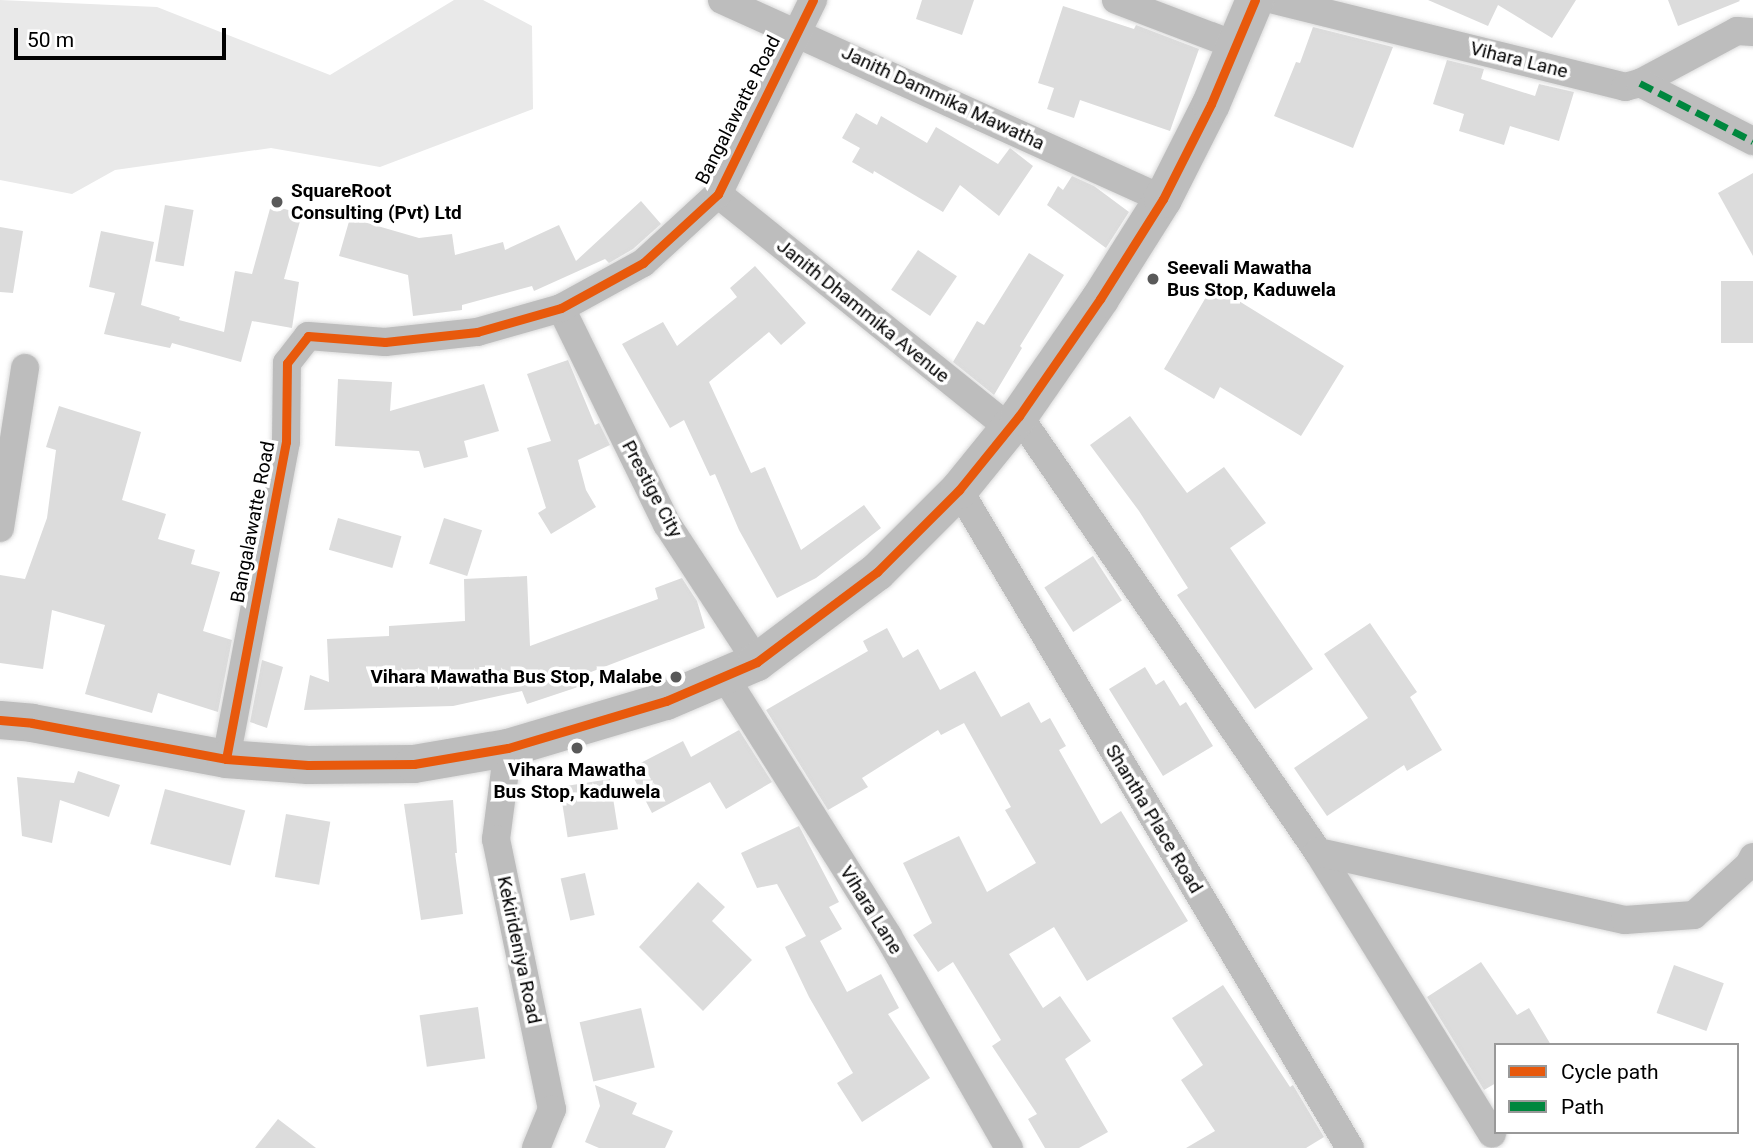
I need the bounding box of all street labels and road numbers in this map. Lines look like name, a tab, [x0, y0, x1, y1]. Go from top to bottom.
street label: Bangalawatte Road	[691, 32, 785, 188]
street label: Vihara Lane	[1468, 37, 1570, 83]
street label: Janith Dammika Mawatha	[838, 41, 1048, 155]
street label: Janith Dhammika Avenue	[772, 234, 954, 388]
street label: Prestige City	[617, 437, 687, 541]
street label: Bangalawatte Road	[226, 439, 280, 605]
street label: Shantha Place Road	[1101, 740, 1207, 898]
street label: Vihara Lane	[835, 862, 907, 958]
street label: Kekirideniya Road	[492, 874, 546, 1026]

